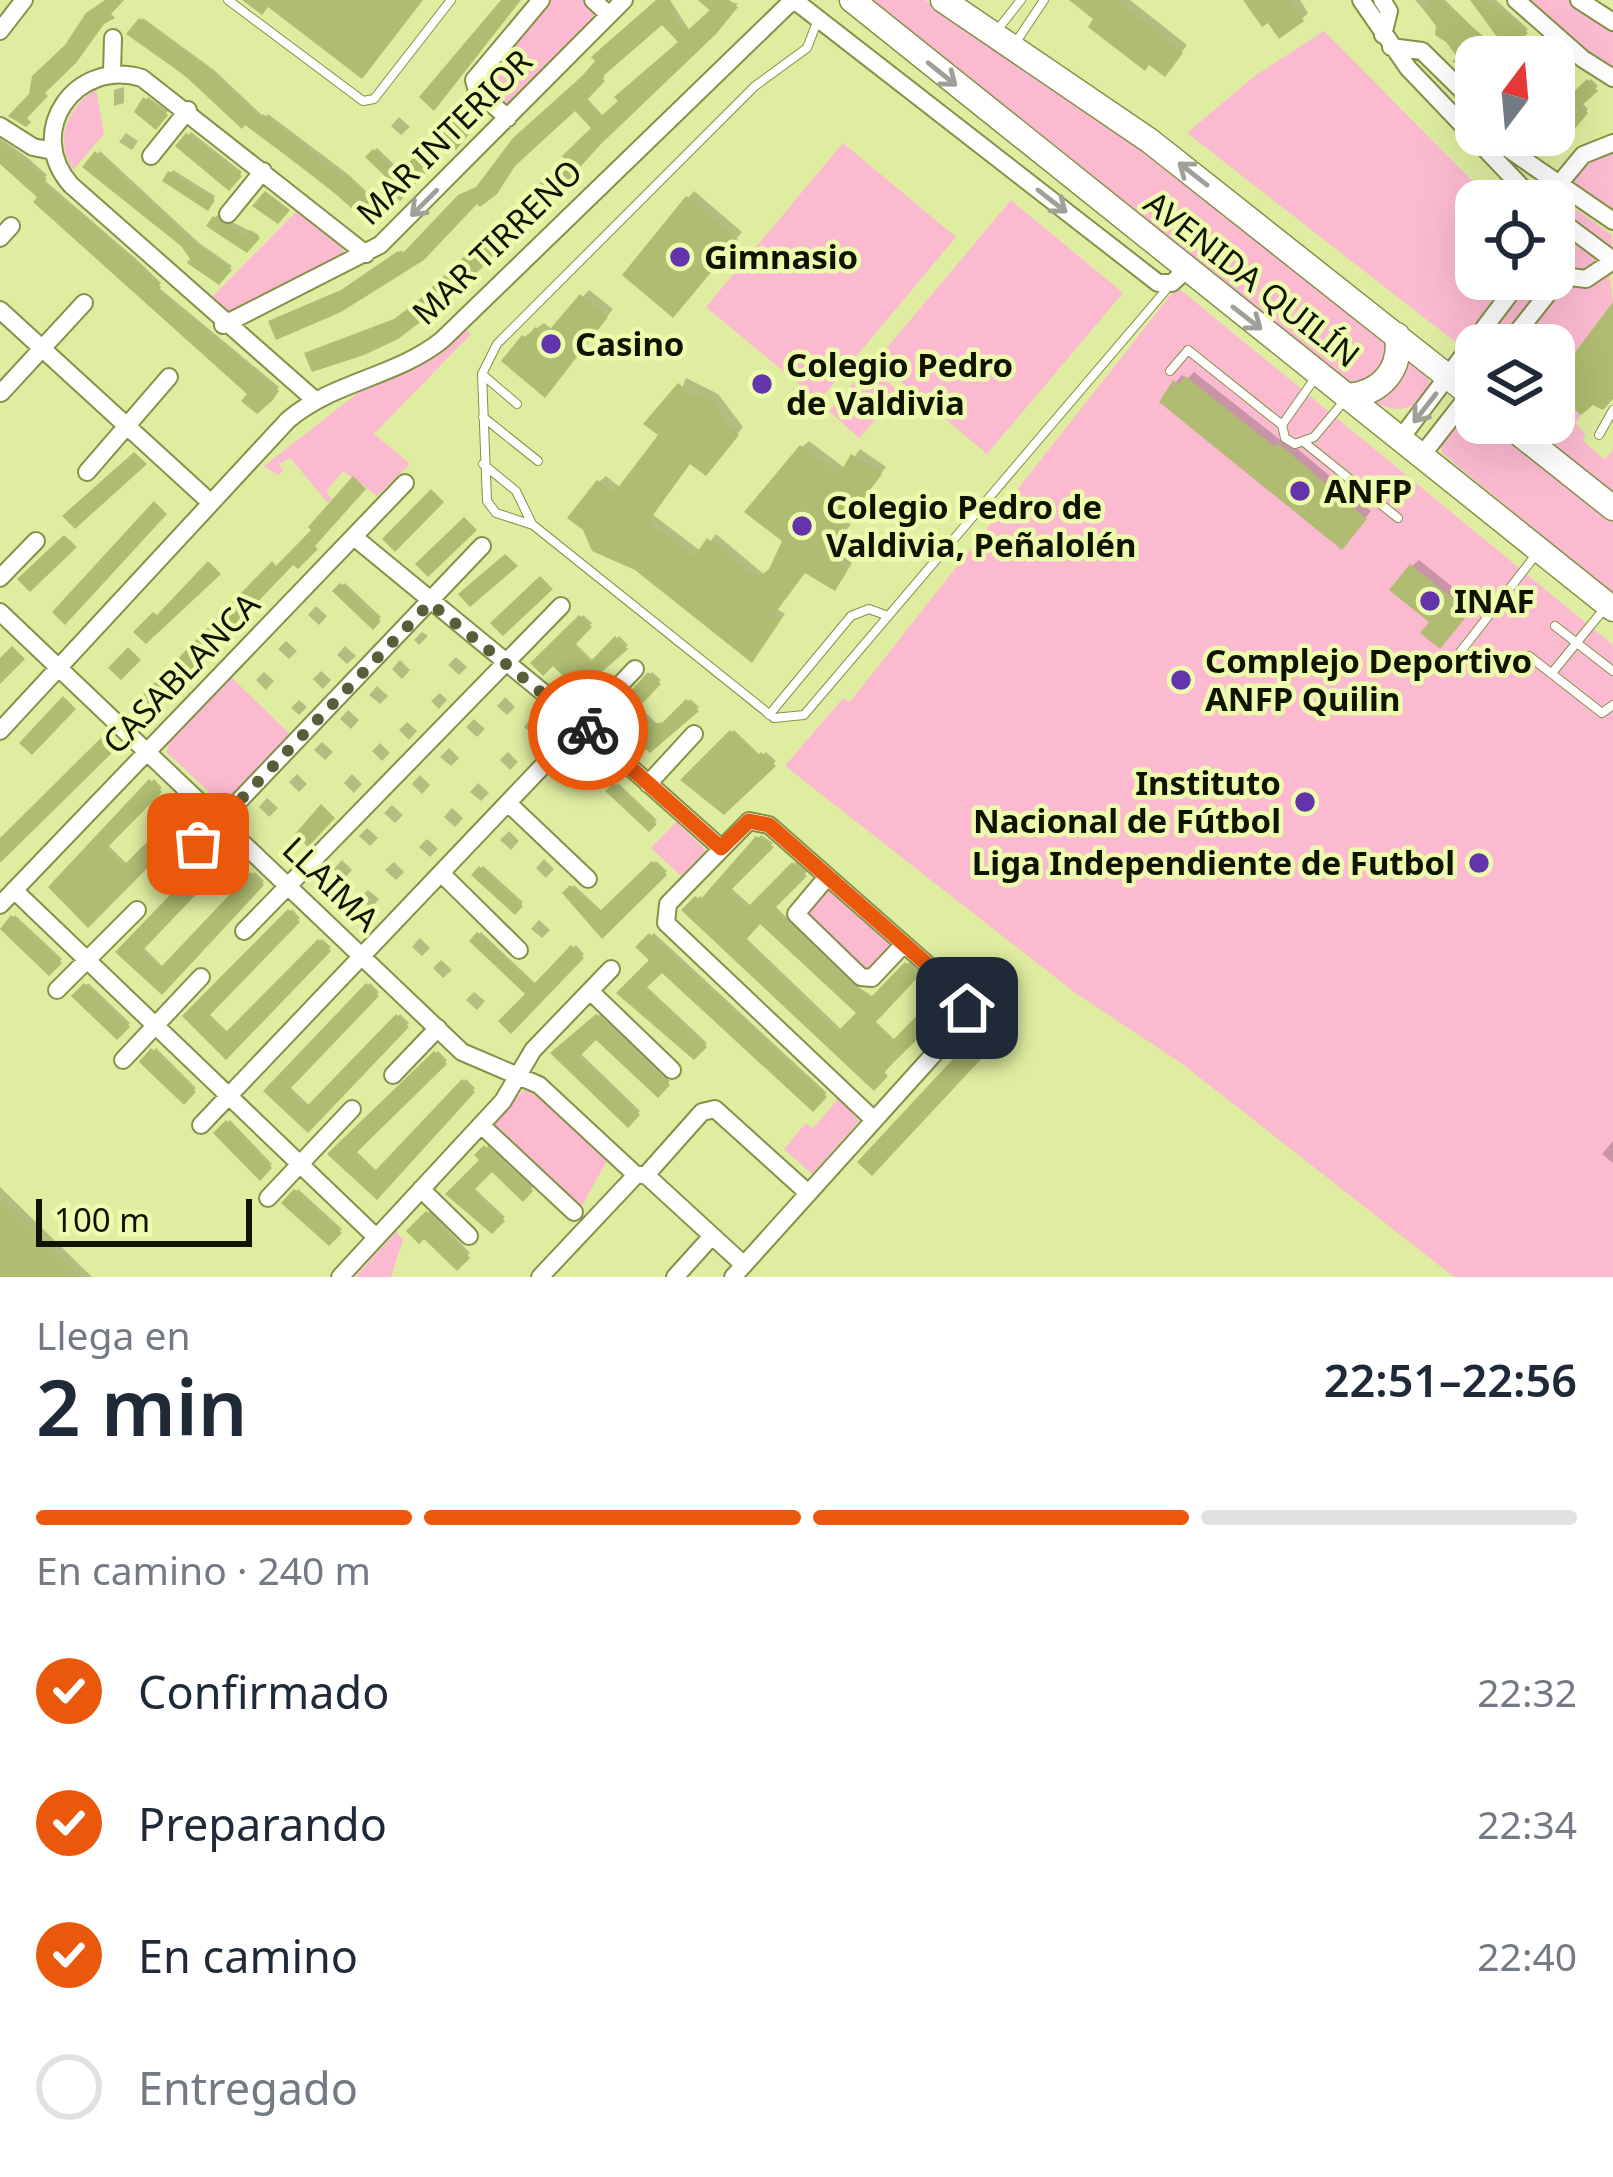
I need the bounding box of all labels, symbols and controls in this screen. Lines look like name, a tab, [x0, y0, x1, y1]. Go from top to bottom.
north arrow	[1455, 36, 1575, 156]
map controls	[1455, 36, 1575, 444]
street label: MAR INTERIOR	[346, 39, 542, 234]
one-way arrow	[926, 61, 958, 87]
street label: MAR TIRRENO	[402, 149, 591, 334]
one-way arrow	[1177, 161, 1209, 188]
street label: AVENIDA QUILÍN	[1135, 180, 1369, 377]
button: locate	[1455, 180, 1575, 300]
one-way arrow	[1036, 187, 1068, 214]
one-way arrow	[410, 188, 439, 217]
place label: Gimnasio	[704, 234, 858, 279]
marker: Gimnasio	[667, 244, 693, 270]
one-way arrow	[1231, 304, 1263, 331]
place label: Casino	[575, 321, 684, 366]
button: layers	[1455, 324, 1575, 444]
marker: Casino	[538, 331, 564, 357]
place label: Colegio Pedro de Valdivia	[786, 342, 1013, 425]
marker: Colegio Pedro de Valdivia	[749, 371, 775, 397]
one-way arrow	[1412, 391, 1439, 423]
place label: ANFP	[1324, 468, 1412, 513]
marker: ANFP	[1287, 478, 1313, 504]
place label: Colegio Pedro de Valdivia, Peñalolén	[826, 484, 1136, 567]
marker: Colegio Pedro de Valdivia, Peñalolén	[789, 513, 815, 539]
place label: INAF	[1454, 578, 1535, 623]
street label: CASABLANCA	[92, 582, 270, 763]
marker: INAF	[1417, 588, 1443, 614]
place label: Complejo Deportivo ANFP Quilin	[1205, 638, 1532, 721]
marker: Complejo Deportivo ANFP Quilin	[1168, 667, 1194, 693]
courier	[528, 670, 648, 790]
icon: bike	[555, 697, 621, 763]
place label: Instituto Nacional de Fútbol	[973, 760, 1281, 843]
marker: Instituto Nacional de Fútbol	[1292, 789, 1318, 815]
pin	[147, 793, 249, 895]
icon: bag	[165, 811, 231, 877]
street label: LLAIMA	[273, 827, 390, 941]
place label: Liga Independiente de Futbol	[972, 840, 1455, 885]
marker: Liga Independiente de Futbol	[1466, 850, 1492, 876]
pin	[916, 957, 1018, 1059]
icon: home	[934, 975, 1000, 1041]
scale bar	[36, 1193, 252, 1246]
text: 100 m	[54, 1197, 150, 1242]
text: Llega en	[36, 1308, 191, 1361]
text: 22:51–22:56	[1324, 1349, 1577, 1410]
text: 2 min	[36, 1353, 248, 1459]
text: En camino · 240 m	[36, 1543, 371, 1596]
icon: check	[36, 1658, 102, 1724]
text: Confirmado	[138, 1661, 389, 1722]
text: 22:32	[1477, 1665, 1577, 1718]
icon: check	[36, 1790, 102, 1856]
text: Preparando	[138, 1793, 387, 1854]
text: 22:34	[1477, 1797, 1577, 1850]
icon: check	[36, 1922, 102, 1988]
text: En camino	[138, 1925, 358, 1986]
text: 22:40	[1477, 1929, 1577, 1982]
text: Entregado	[138, 2057, 358, 2118]

